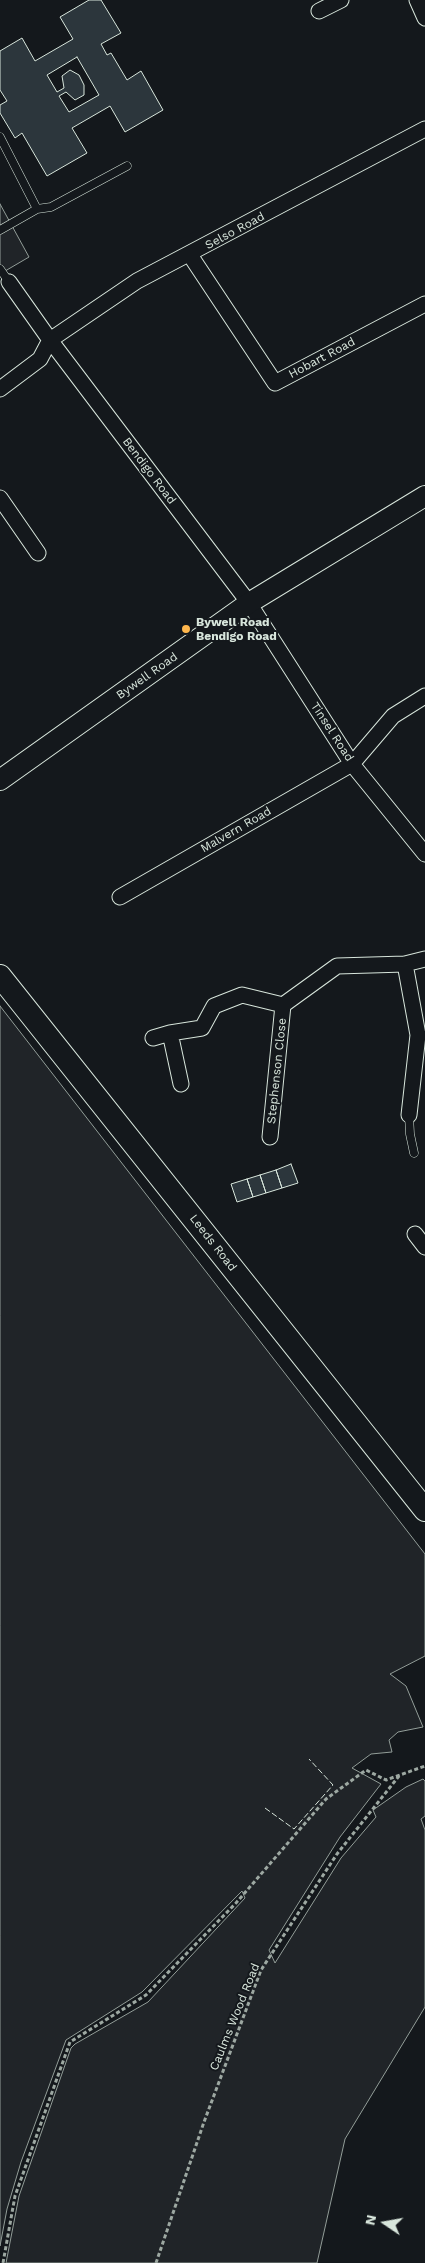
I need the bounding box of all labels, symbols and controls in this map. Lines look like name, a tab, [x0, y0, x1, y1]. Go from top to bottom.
street label: Selso Road	[203, 209, 267, 253]
street label: Hobart Road	[286, 334, 358, 382]
street label: Bendigo Road	[119, 435, 179, 507]
place label: Bywell Road Bendigo Road	[196, 615, 277, 643]
marker: Bywell Road Bendigo Road	[180, 623, 192, 635]
street label: Bywell Road	[114, 650, 180, 702]
street label: Tinsel Road	[307, 700, 357, 764]
street label: Malvern Road	[198, 804, 274, 856]
street label: Stephenson Close	[264, 1017, 290, 1125]
street label: Leeds Road	[186, 1212, 240, 1274]
street label: Caulms Wood Road	[207, 1961, 263, 2073]
north arrow	[360, 2198, 410, 2248]
text: N	[361, 2213, 379, 2227]

